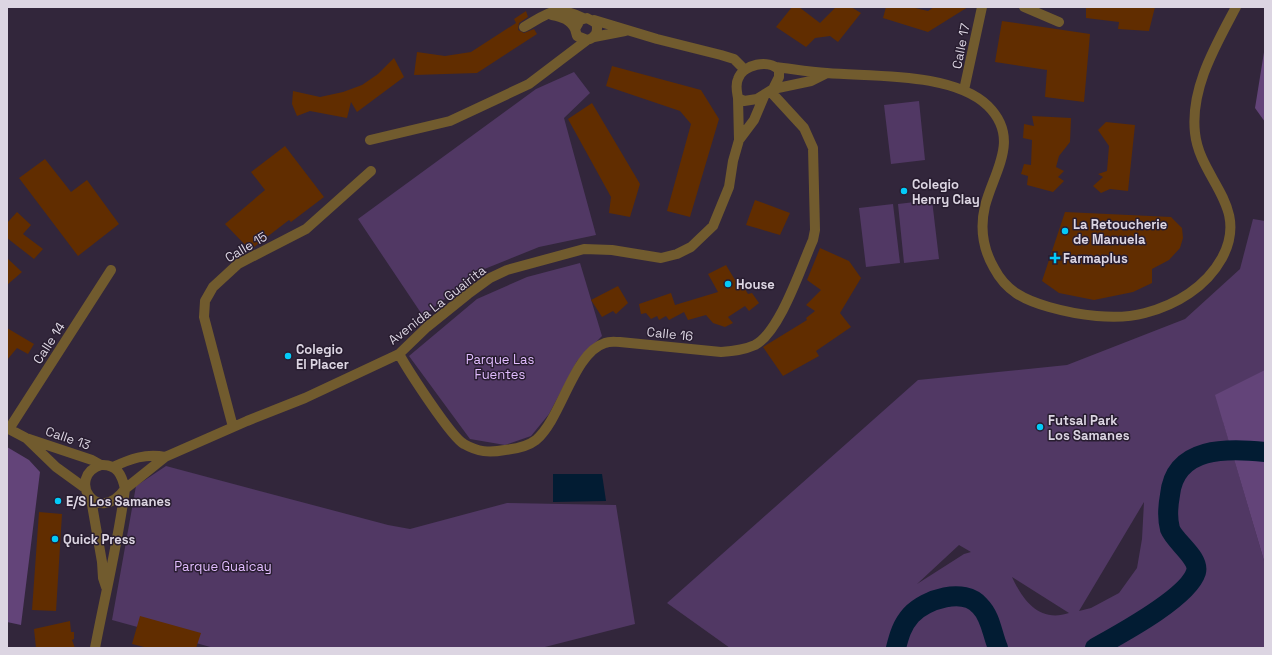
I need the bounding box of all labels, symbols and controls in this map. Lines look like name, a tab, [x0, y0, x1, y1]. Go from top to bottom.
street label: Calle 17	[948, 22, 974, 70]
place label: Colegio Henry Clay	[912, 176, 980, 208]
marker: Colegio Henry Clay	[899, 186, 909, 196]
place label: La Retoucherie de Manuela	[1073, 216, 1167, 248]
marker: La Retoucherie de Manuela	[1060, 226, 1070, 236]
street label: Calle 15	[222, 228, 270, 266]
place label: Farmaplus	[1063, 250, 1128, 267]
marker: Farmaplus	[1050, 253, 1060, 263]
street label: Avenida La Guairita	[385, 261, 490, 348]
place label: House	[736, 276, 775, 293]
marker: House	[723, 279, 733, 289]
street label: Calle 14	[29, 319, 69, 367]
street label: Calle 16	[646, 323, 694, 345]
place label: Colegio El Placer	[296, 341, 349, 373]
marker: Colegio El Placer	[283, 351, 293, 361]
park label: Parque Las Fuentes	[466, 351, 534, 383]
place label: Futsal Park Los Samanes	[1048, 412, 1130, 444]
street label: Calle 13	[43, 422, 93, 454]
marker: Futsal Park Los Samanes	[1035, 422, 1045, 432]
place label: E/S Los Samanes	[66, 493, 171, 510]
marker: E/S Los Samanes	[53, 496, 63, 506]
place label: Quick Press	[63, 531, 136, 548]
marker: Quick Press	[50, 534, 60, 544]
park label: Parque Guaicay	[174, 558, 272, 575]

